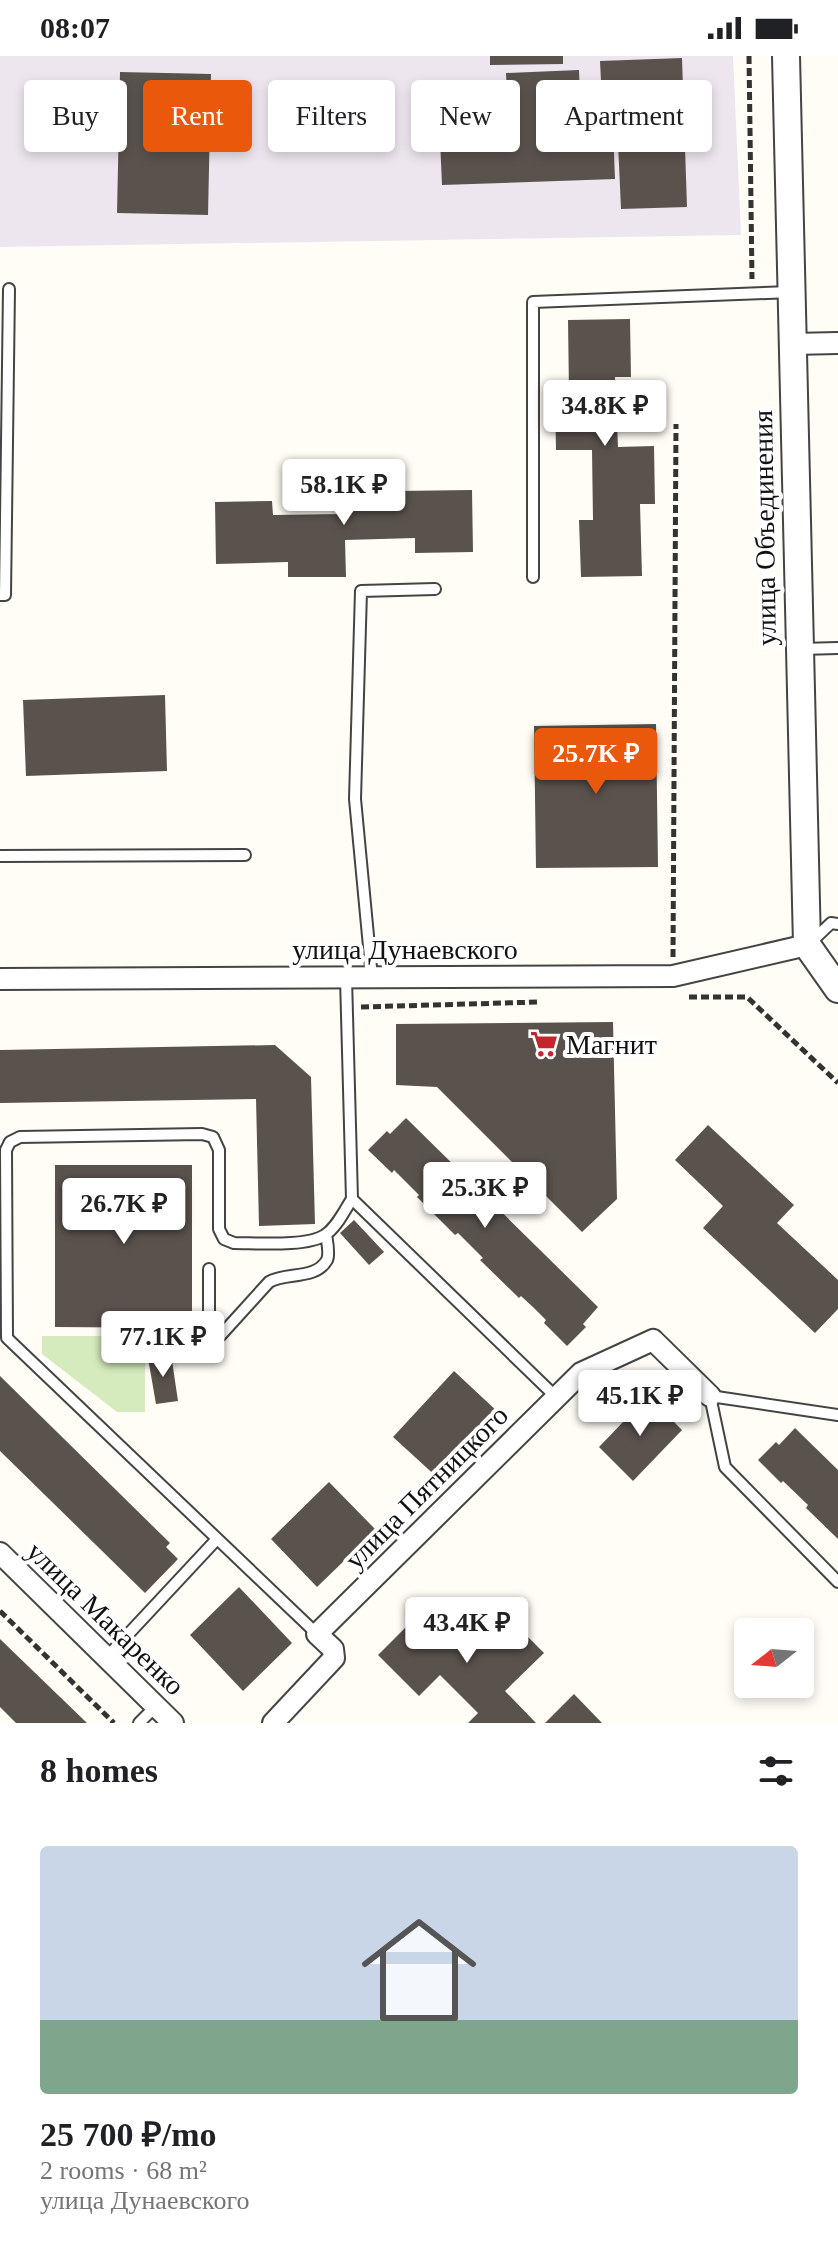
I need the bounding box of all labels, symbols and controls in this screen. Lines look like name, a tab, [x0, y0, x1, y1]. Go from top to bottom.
text: 08:07	[40, 11, 110, 44]
chip: Buy	[24, 80, 127, 152]
chip: Rent	[143, 80, 252, 152]
chip: Filters	[268, 80, 395, 152]
chip: New	[411, 80, 520, 152]
chip: Apartment	[536, 80, 712, 152]
pin: 34.8K ₽	[531, 380, 679, 448]
text: 34.8K ₽	[561, 391, 649, 420]
street label: улица Объединения	[747, 410, 782, 646]
pin: 58.1K ₽	[270, 459, 418, 527]
text: 58.1K ₽	[300, 470, 388, 499]
pin: 25.7K ₽	[522, 728, 670, 796]
text: 25.7K ₽	[552, 739, 640, 768]
street label: улица Дунаевского	[292, 934, 518, 965]
supermarket icon: Магнит	[529, 1029, 559, 1059]
place label: Магнит	[566, 1029, 657, 1060]
pin: 25.3K ₽	[411, 1162, 559, 1230]
text: 25.3K ₽	[441, 1173, 529, 1202]
pin: 26.7K ₽	[50, 1178, 198, 1246]
text: 26.7K ₽	[80, 1189, 168, 1218]
pin: 77.1K ₽	[89, 1311, 237, 1379]
text: 77.1K ₽	[119, 1322, 207, 1351]
pin: 45.1K ₽	[566, 1370, 714, 1438]
text: 45.1K ₽	[596, 1381, 684, 1410]
street label: улица Пятницкого	[339, 1400, 514, 1575]
street label: улица Макаренко	[21, 1535, 191, 1701]
pin: 43.4K ₽	[393, 1597, 541, 1665]
text: 43.4K ₽	[423, 1608, 511, 1637]
north arrow	[734, 1618, 814, 1698]
map controls	[734, 1618, 814, 1698]
icon: filters	[754, 1749, 798, 1793]
text: 8 homes	[40, 1752, 158, 1789]
icon: home	[347, 1898, 491, 2042]
text: 25 700 ₽/mo	[40, 2116, 217, 2153]
text: 2 rooms · 68 m²	[40, 2156, 207, 2185]
text: улица Дунаевского	[40, 2186, 249, 2215]

